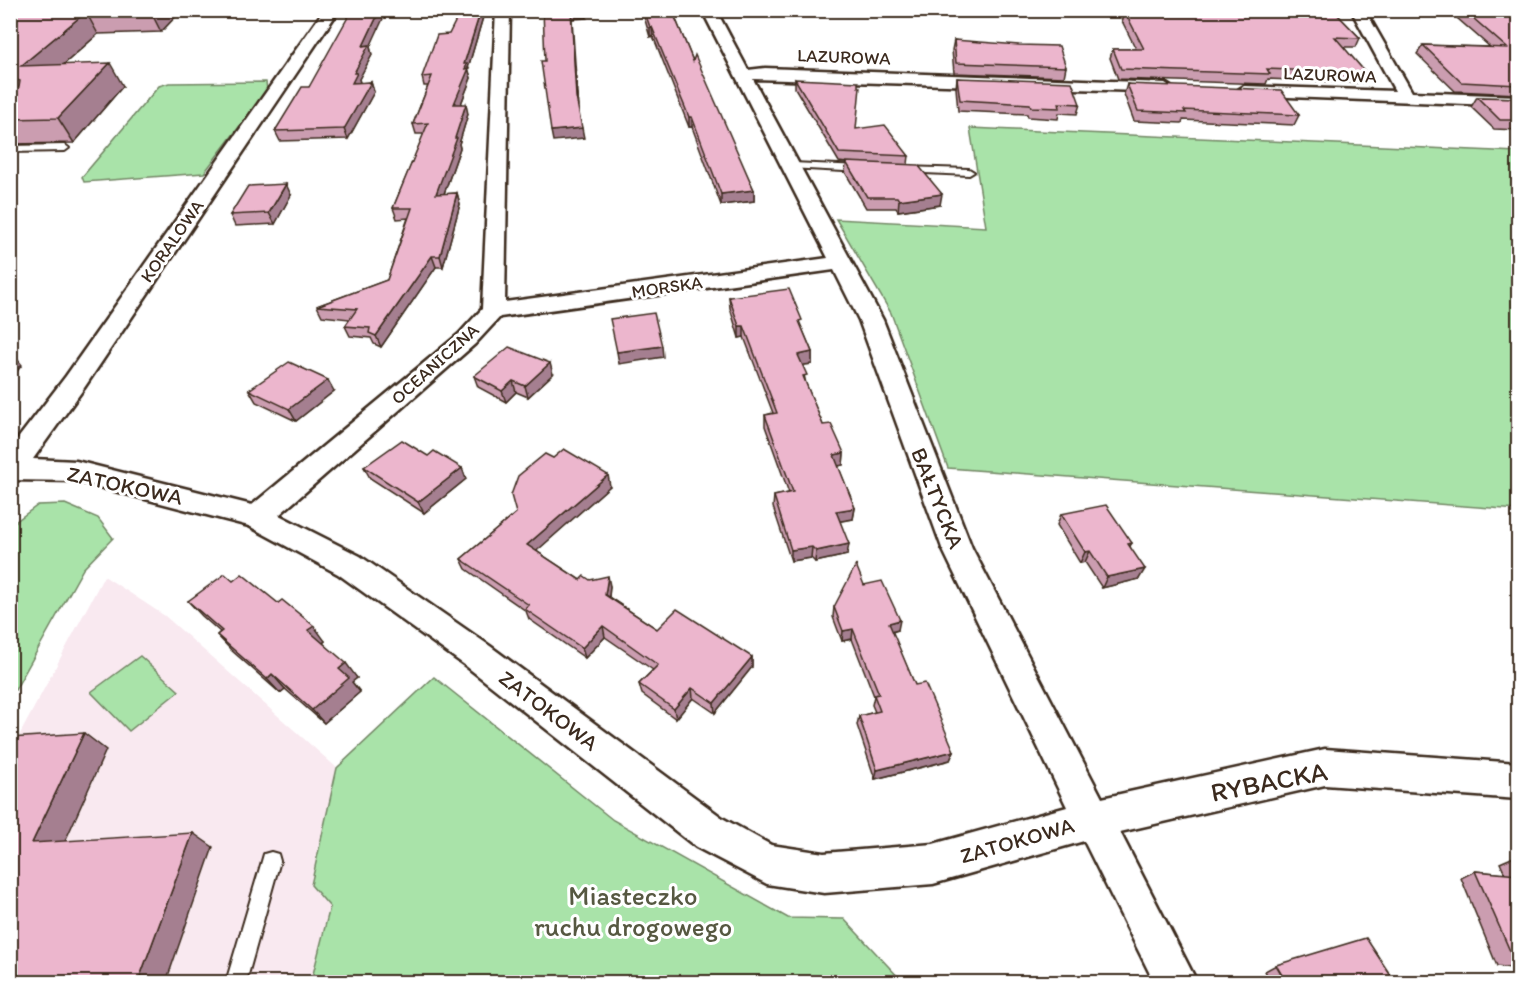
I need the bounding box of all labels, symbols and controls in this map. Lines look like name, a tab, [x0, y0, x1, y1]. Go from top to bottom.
street label: LAZUROWA	[797, 44, 892, 70]
street label: LAZUROWA	[1283, 62, 1378, 88]
street label: KORALOWA	[136, 195, 209, 287]
street label: MORSKA	[630, 271, 704, 303]
street label: OCEANICZNA	[387, 319, 484, 409]
street label: BAŁTYCKA	[905, 444, 970, 553]
street label: ZATOKOWA	[65, 460, 185, 511]
street label: ZATOKOWA	[494, 664, 604, 757]
street label: RYBACKA	[1208, 754, 1330, 809]
street label: ZATOKOWA	[957, 811, 1077, 870]
park label: Miasteczko ruchu drogowego	[534, 879, 732, 943]

